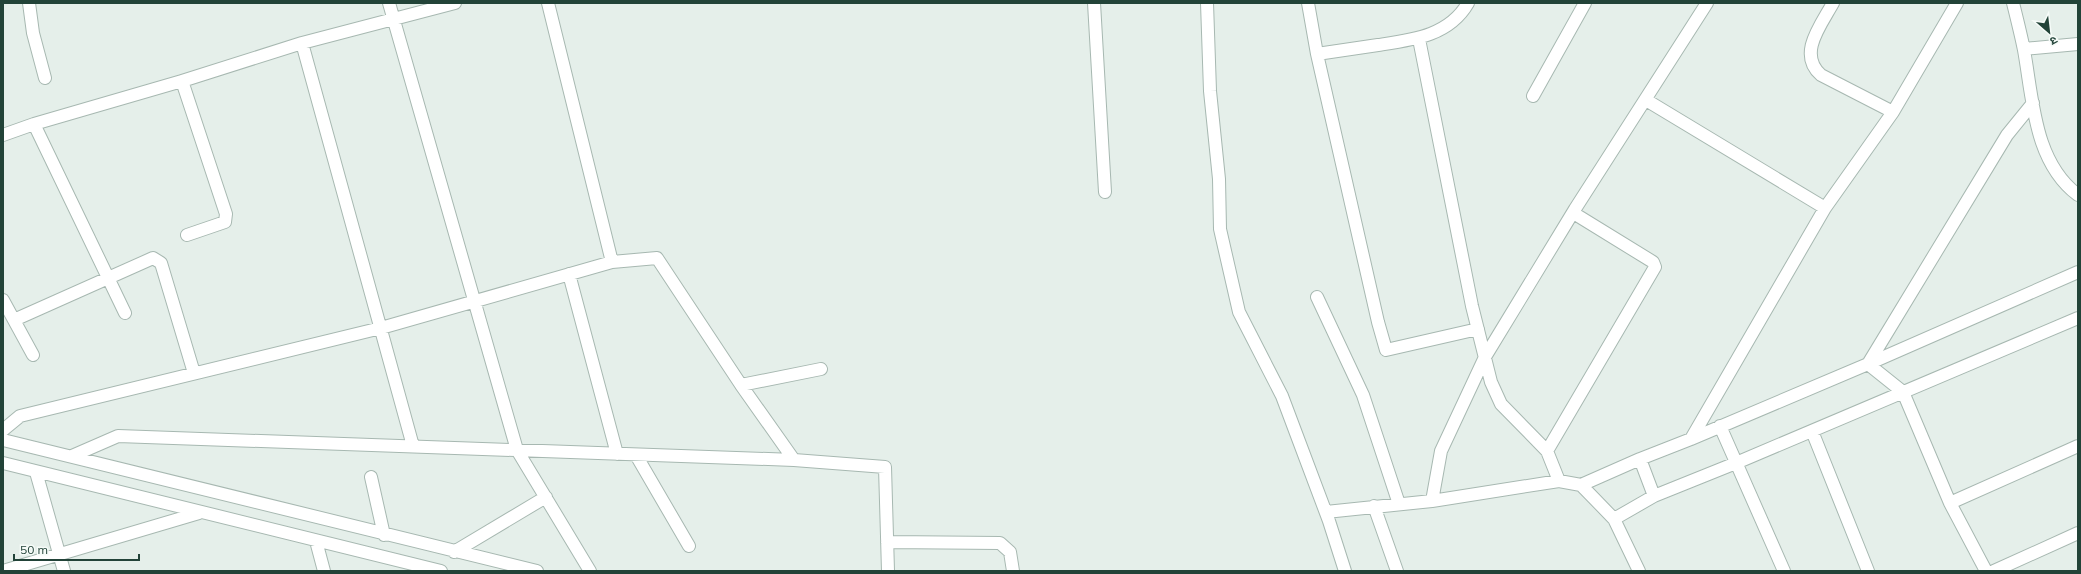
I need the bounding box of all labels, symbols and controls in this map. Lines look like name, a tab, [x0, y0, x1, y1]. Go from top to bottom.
north arrow	[2029, 12, 2069, 52]
text: उ	[2047, 33, 2060, 49]
scale bar	[14, 536, 139, 562]
text: 50 m	[20, 542, 48, 557]

